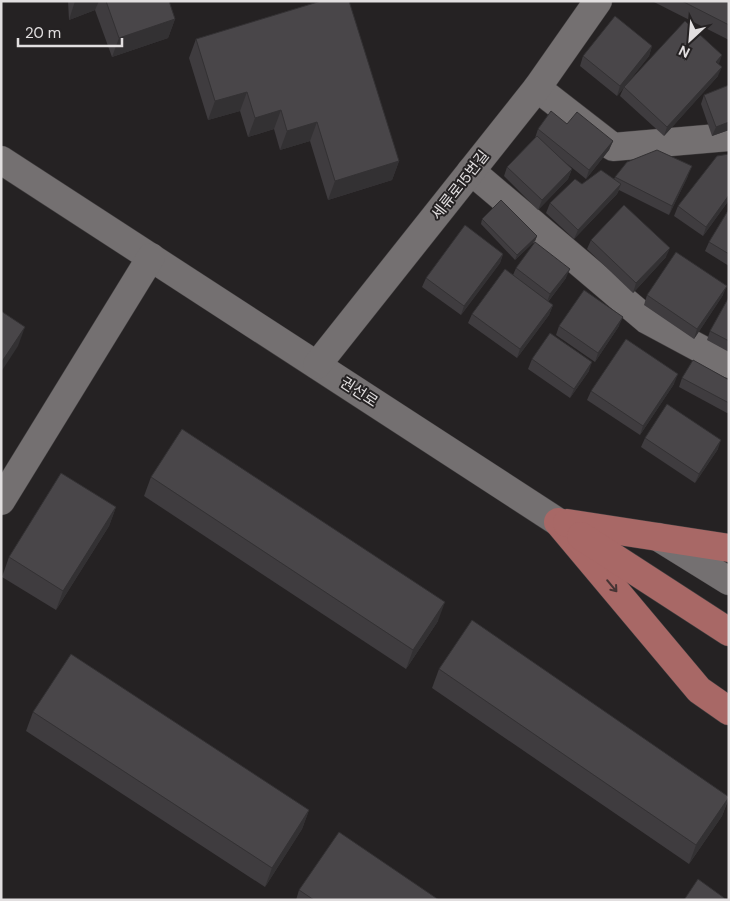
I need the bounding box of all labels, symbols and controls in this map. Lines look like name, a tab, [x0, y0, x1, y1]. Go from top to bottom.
scale bar	[18, 15, 121, 47]
north arrow	[665, 15, 715, 65]
text: 20 m	[25, 23, 61, 43]
text: N	[676, 41, 693, 62]
street label: 세류로15번길	[427, 146, 493, 224]
street label: 권선로	[336, 372, 382, 412]
one-way arrow	[606, 579, 617, 592]

